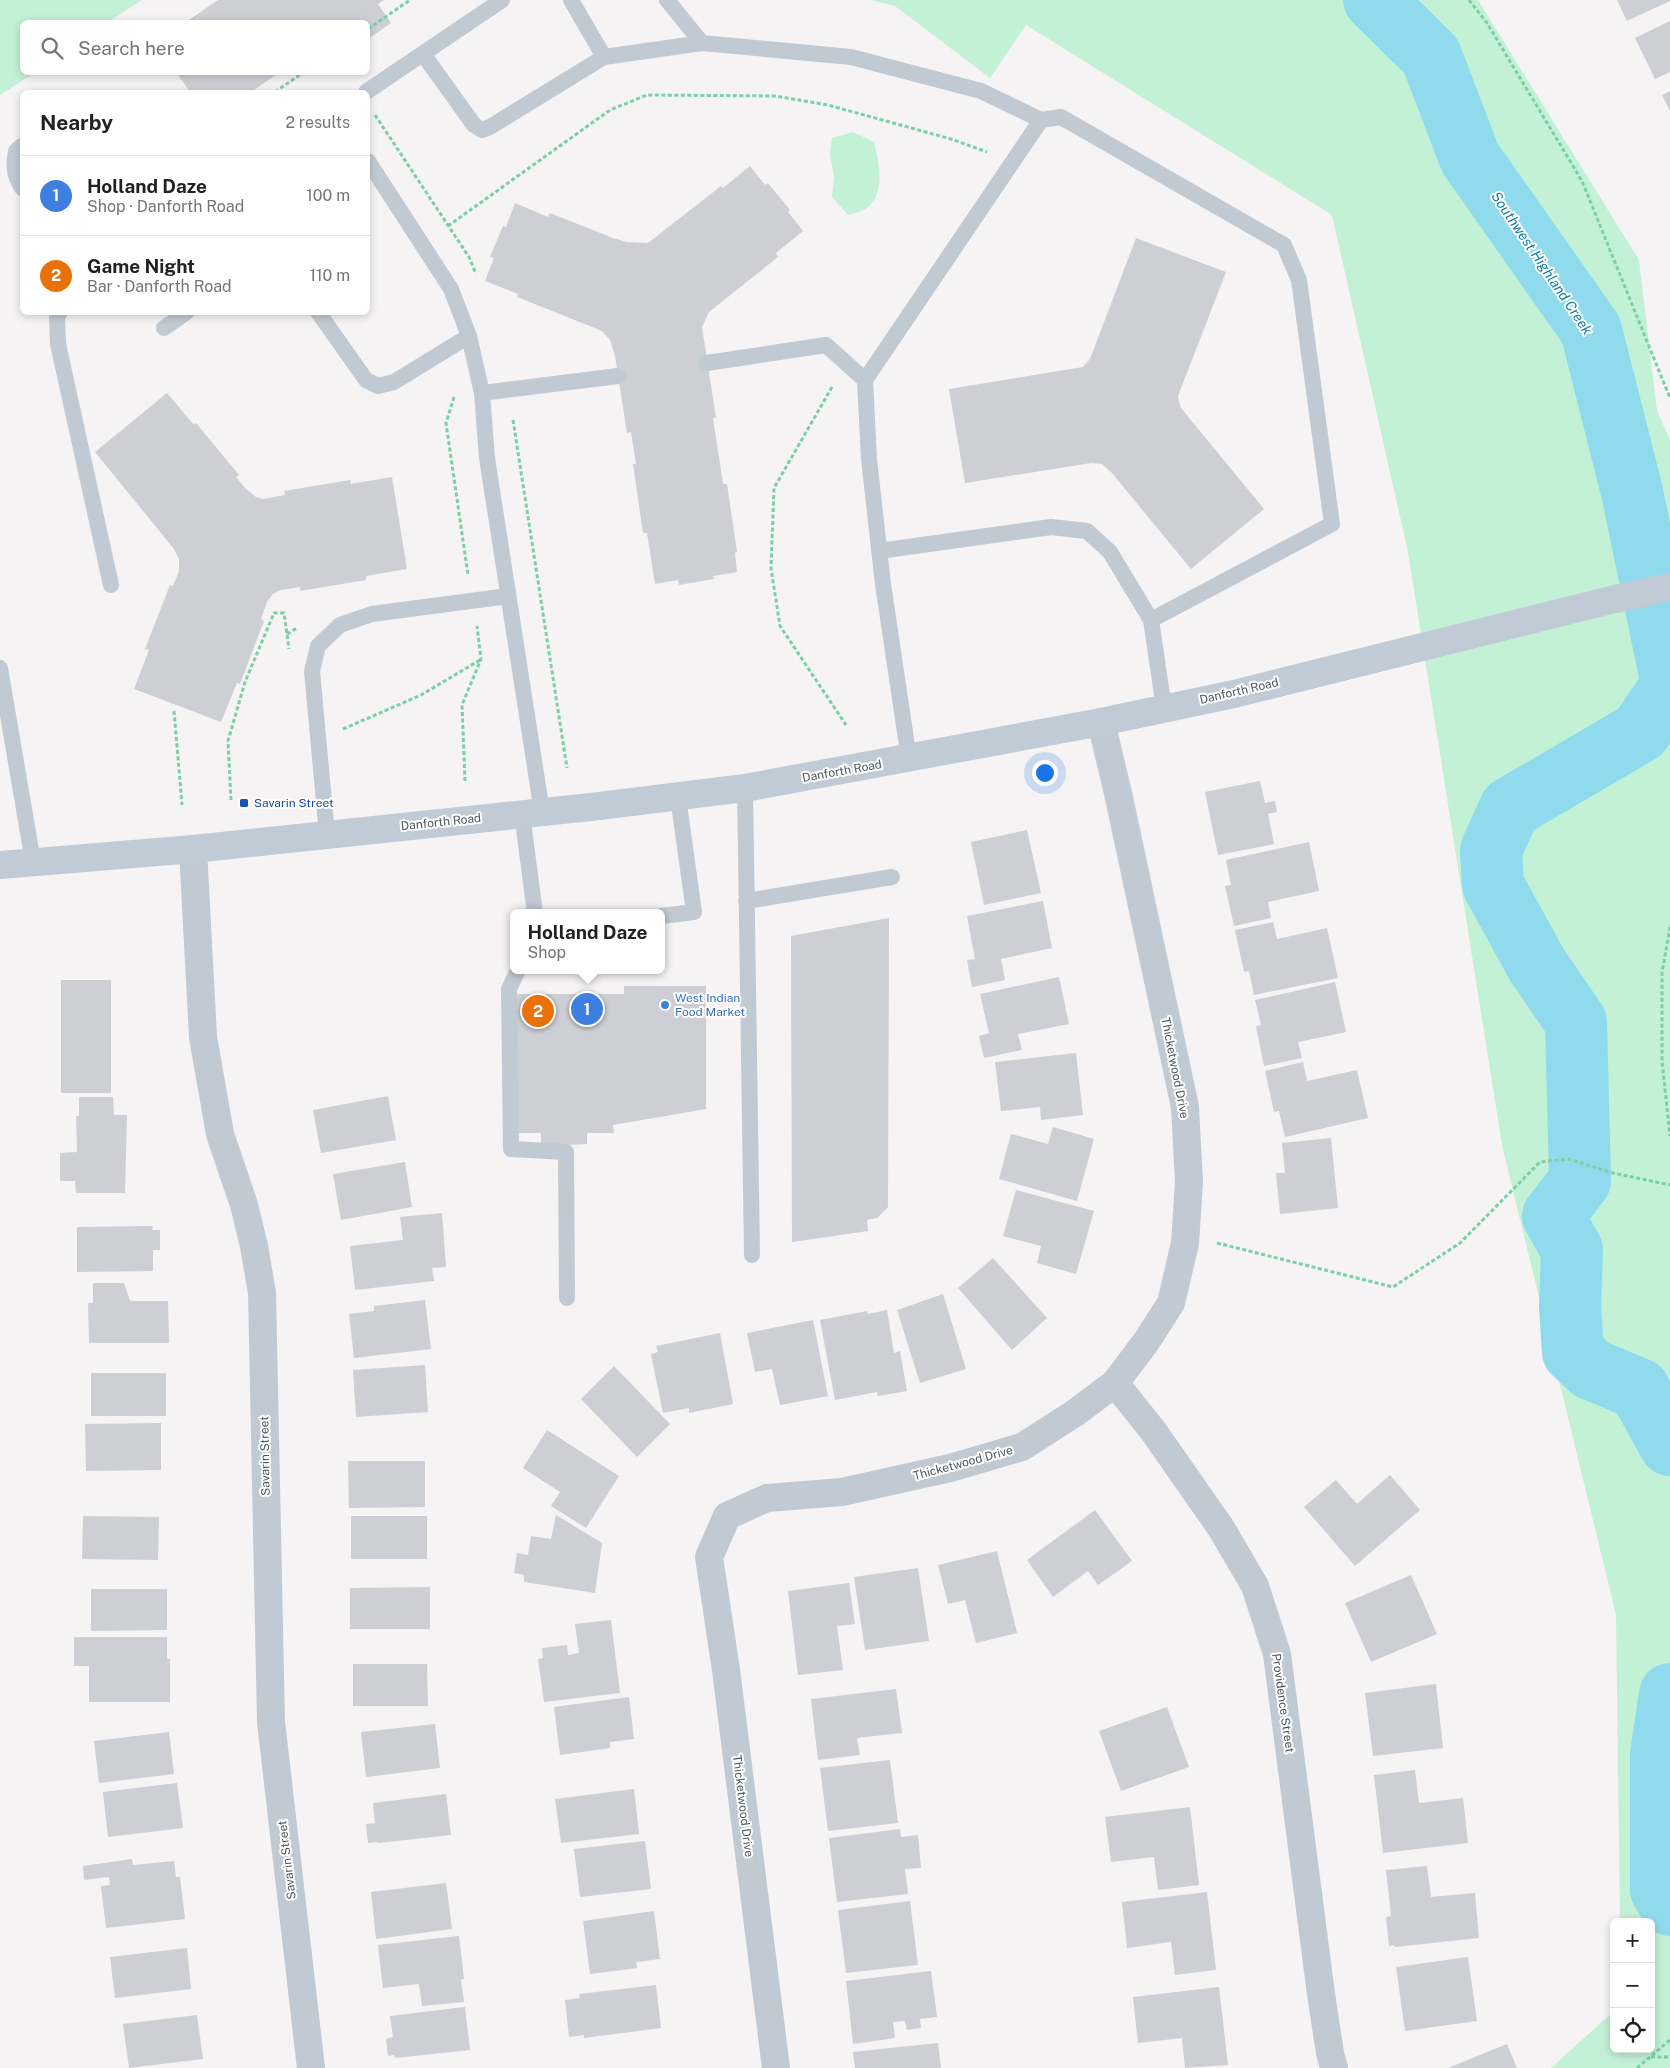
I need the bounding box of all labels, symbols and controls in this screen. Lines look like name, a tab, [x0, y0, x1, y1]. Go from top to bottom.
search box	[20, 20, 370, 75]
icon: search	[38, 34, 66, 62]
text: Search here	[78, 37, 185, 59]
text: Nearby	[40, 110, 113, 135]
text: 2 results	[285, 113, 350, 132]
text: Holland Daze	[87, 175, 207, 197]
text: 1	[53, 186, 59, 205]
text: 100 m	[306, 186, 350, 205]
water label: Southwest Highland Creek	[1488, 189, 1596, 338]
text: Shop · Danforth Road	[87, 197, 244, 216]
text: Game Night	[87, 255, 195, 277]
text: 2	[51, 266, 61, 285]
text: 110 m	[309, 266, 350, 285]
text: Bar · Danforth Road	[87, 277, 232, 296]
street label: Danforth Road	[1198, 675, 1280, 707]
street label: Danforth Road	[801, 757, 883, 785]
your location	[1032, 760, 1058, 786]
place label: Savarin Street	[254, 796, 334, 810]
marker: Savarin Street	[238, 797, 250, 809]
street label: Danforth Road	[400, 811, 482, 833]
popup	[510, 909, 665, 974]
text: Holland Daze	[528, 921, 647, 943]
text: Shop	[528, 943, 566, 962]
pin: 1	[571, 990, 603, 1028]
place label: West Indian Food Market	[675, 991, 745, 1019]
pin: 2	[522, 992, 554, 1030]
marker: West Indian Food Market	[659, 999, 671, 1011]
street label: Thicketwood Drive	[1158, 1016, 1192, 1120]
street label: Savarin Street	[257, 1416, 273, 1496]
street label: Thicketwood Drive	[912, 1443, 1015, 1483]
street label: Providence Street	[1269, 1653, 1297, 1754]
street label: Thicketwood Drive	[730, 1754, 756, 1858]
street label: Savarin Street	[275, 1819, 299, 1900]
map controls	[1610, 1918, 1655, 2053]
button: +	[1610, 1918, 1655, 1963]
button: −	[1610, 1963, 1655, 2008]
button: locate	[1610, 2008, 1655, 2053]

